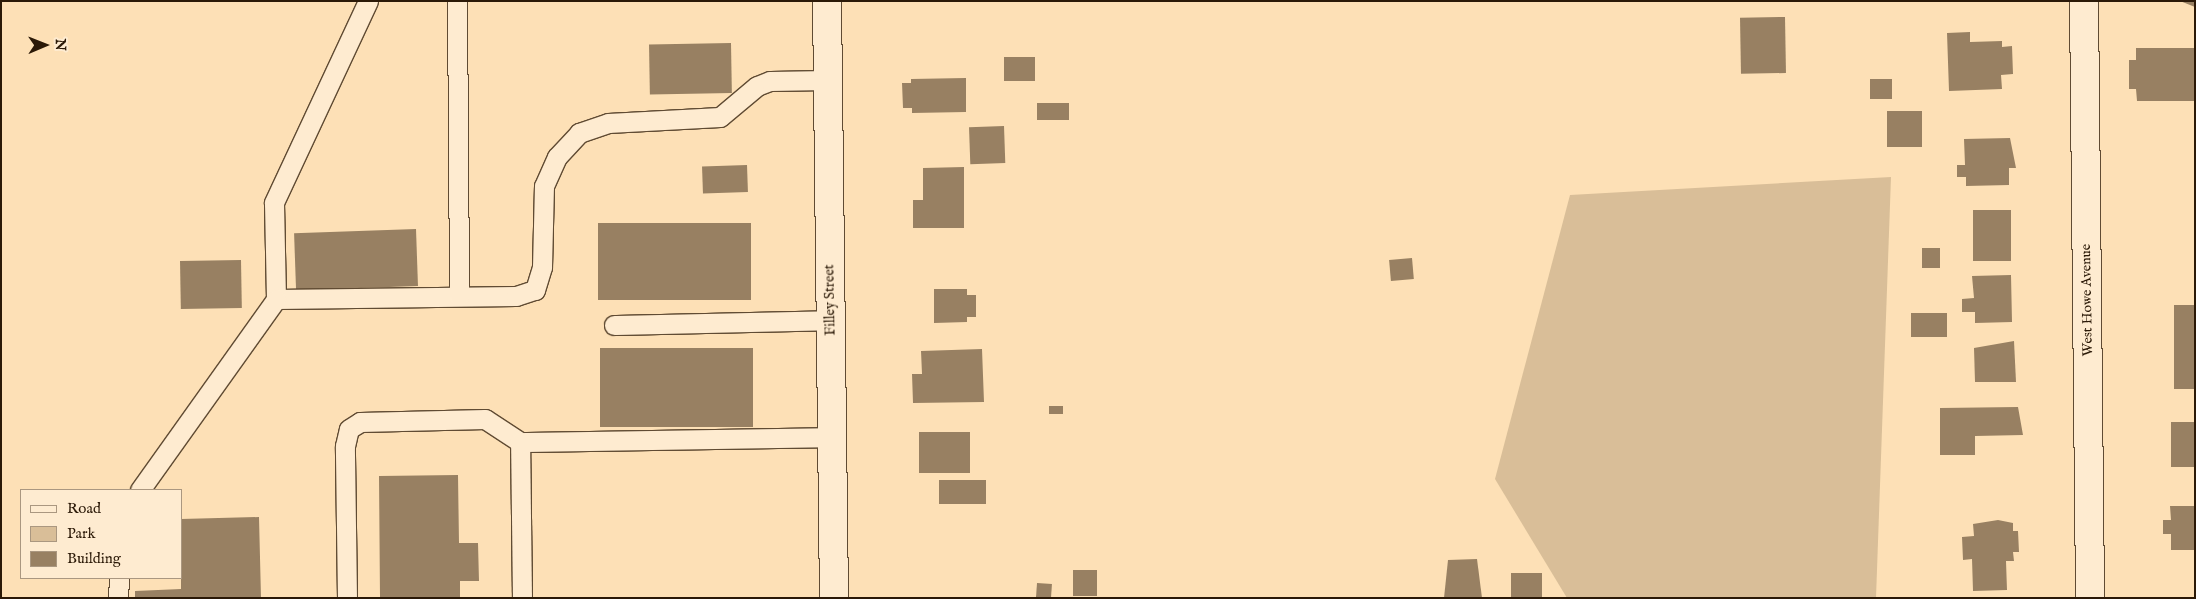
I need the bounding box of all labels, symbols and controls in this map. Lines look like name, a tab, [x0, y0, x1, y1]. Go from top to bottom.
north arrow	[20, 20, 70, 70]
text: N	[51, 39, 69, 51]
street label: West Howe Avenue	[2078, 244, 2096, 356]
street label: Filley Street	[821, 264, 839, 336]
legend	[20, 489, 182, 579]
text: Road	[67, 499, 101, 518]
text: Park	[67, 524, 96, 543]
text: Building	[67, 549, 121, 568]

